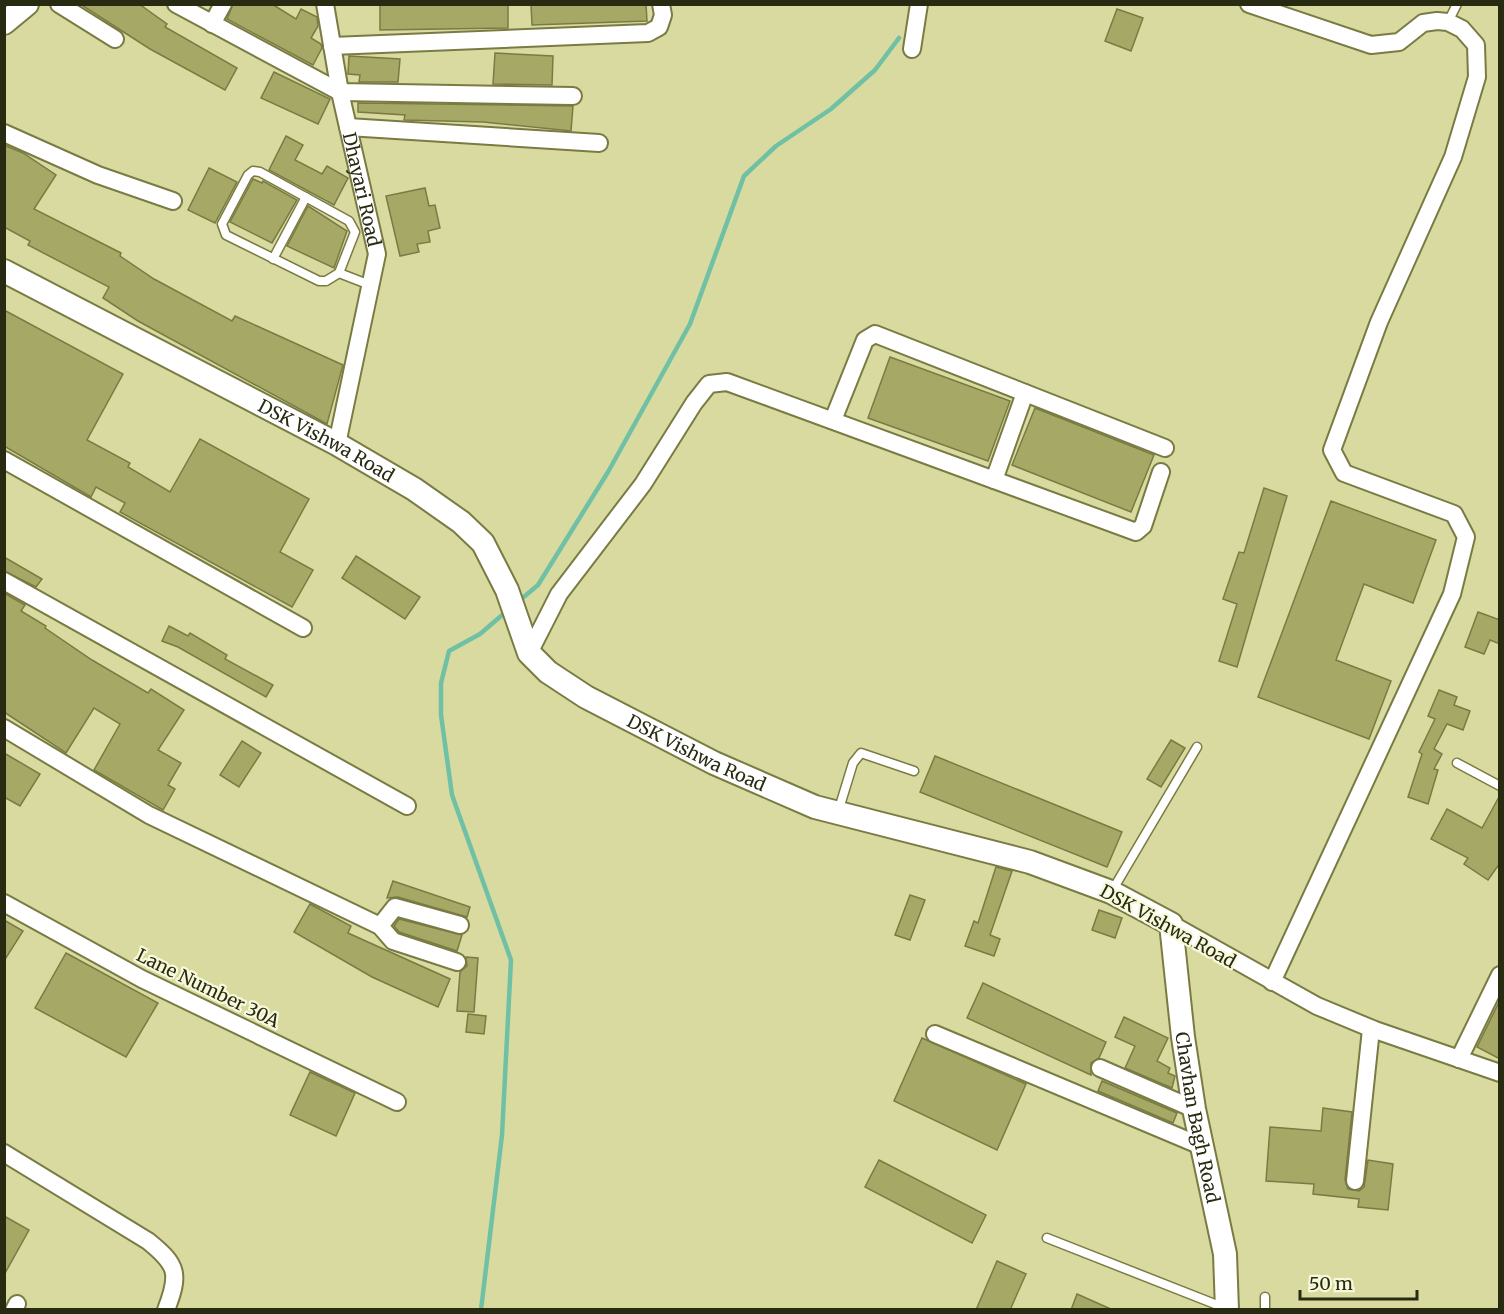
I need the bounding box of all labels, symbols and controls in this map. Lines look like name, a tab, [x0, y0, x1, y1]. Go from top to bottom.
street label: Dhayari Road	[338, 130, 386, 249]
street label: DSK Vishwa Road	[254, 394, 399, 487]
street label: DSK Vishwa Road	[623, 709, 770, 796]
street label: DSK Vishwa Road	[1096, 879, 1240, 973]
street label: Lane Number 30A	[133, 943, 284, 1033]
street label: Chavhan Bagh Road	[1171, 1030, 1225, 1205]
scale bar	[1300, 1263, 1417, 1301]
text: 50 m	[1309, 1272, 1353, 1295]

